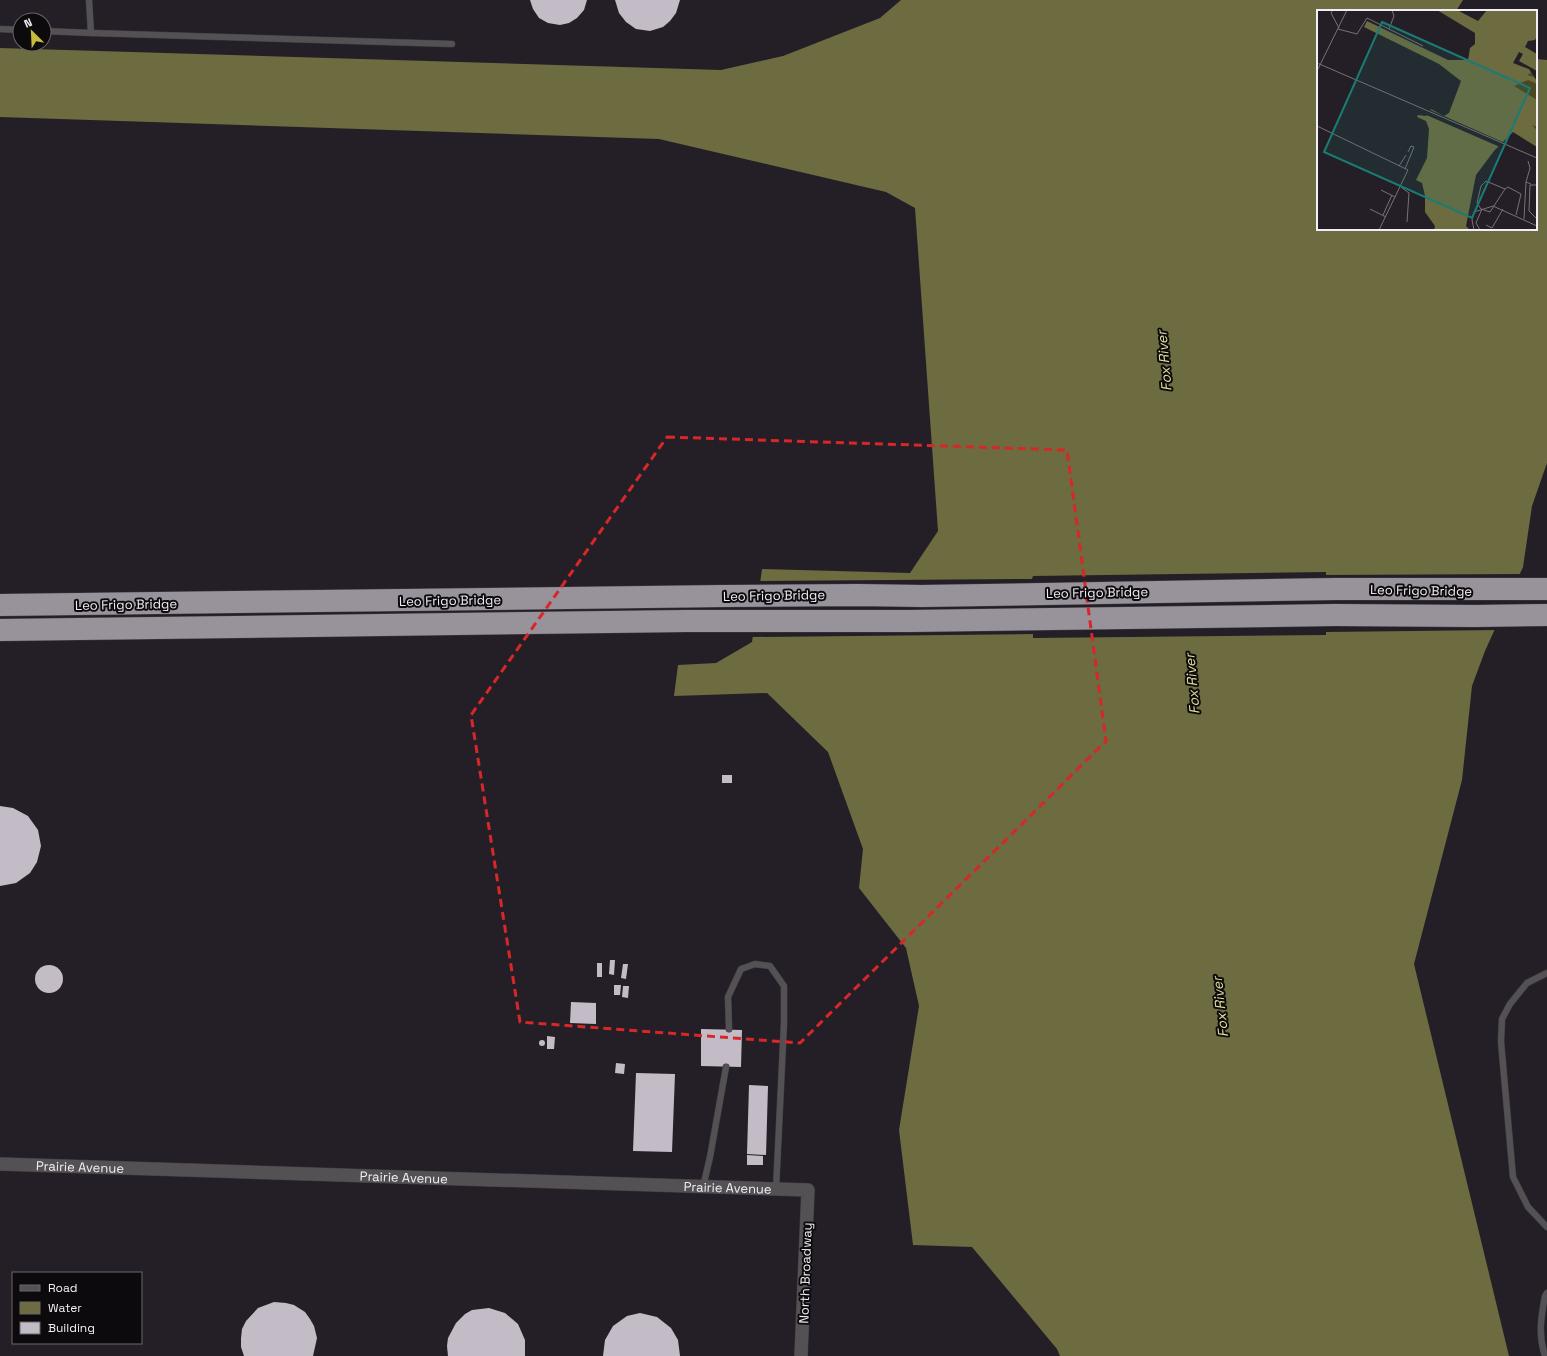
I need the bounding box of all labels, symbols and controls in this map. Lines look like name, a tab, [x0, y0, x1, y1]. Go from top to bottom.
inset map	[1317, 10, 1537, 230]
north arrow	[12, 12, 52, 52]
text: N	[22, 15, 34, 31]
water label: Fox River	[1152, 328, 1176, 392]
street label: Leo Frigo Bridge	[1370, 581, 1472, 600]
street label: Leo Frigo Bridge	[1046, 583, 1148, 602]
street label: Leo Frigo Bridge	[723, 586, 825, 605]
street label: Leo Frigo Bridge	[399, 591, 501, 610]
street label: Leo Frigo Bridge	[75, 595, 177, 614]
water label: Fox River	[1180, 651, 1204, 715]
water label: Fox River	[1208, 974, 1232, 1038]
street label: Prairie Avenue	[36, 1157, 124, 1177]
street label: Prairie Avenue	[359, 1168, 448, 1187]
street label: Prairie Avenue	[683, 1178, 772, 1198]
street label: North Broadway	[795, 1222, 816, 1324]
legend	[12, 1272, 142, 1344]
text: Road	[48, 1280, 77, 1296]
text: Water	[48, 1300, 82, 1316]
text: Building	[48, 1320, 95, 1336]

